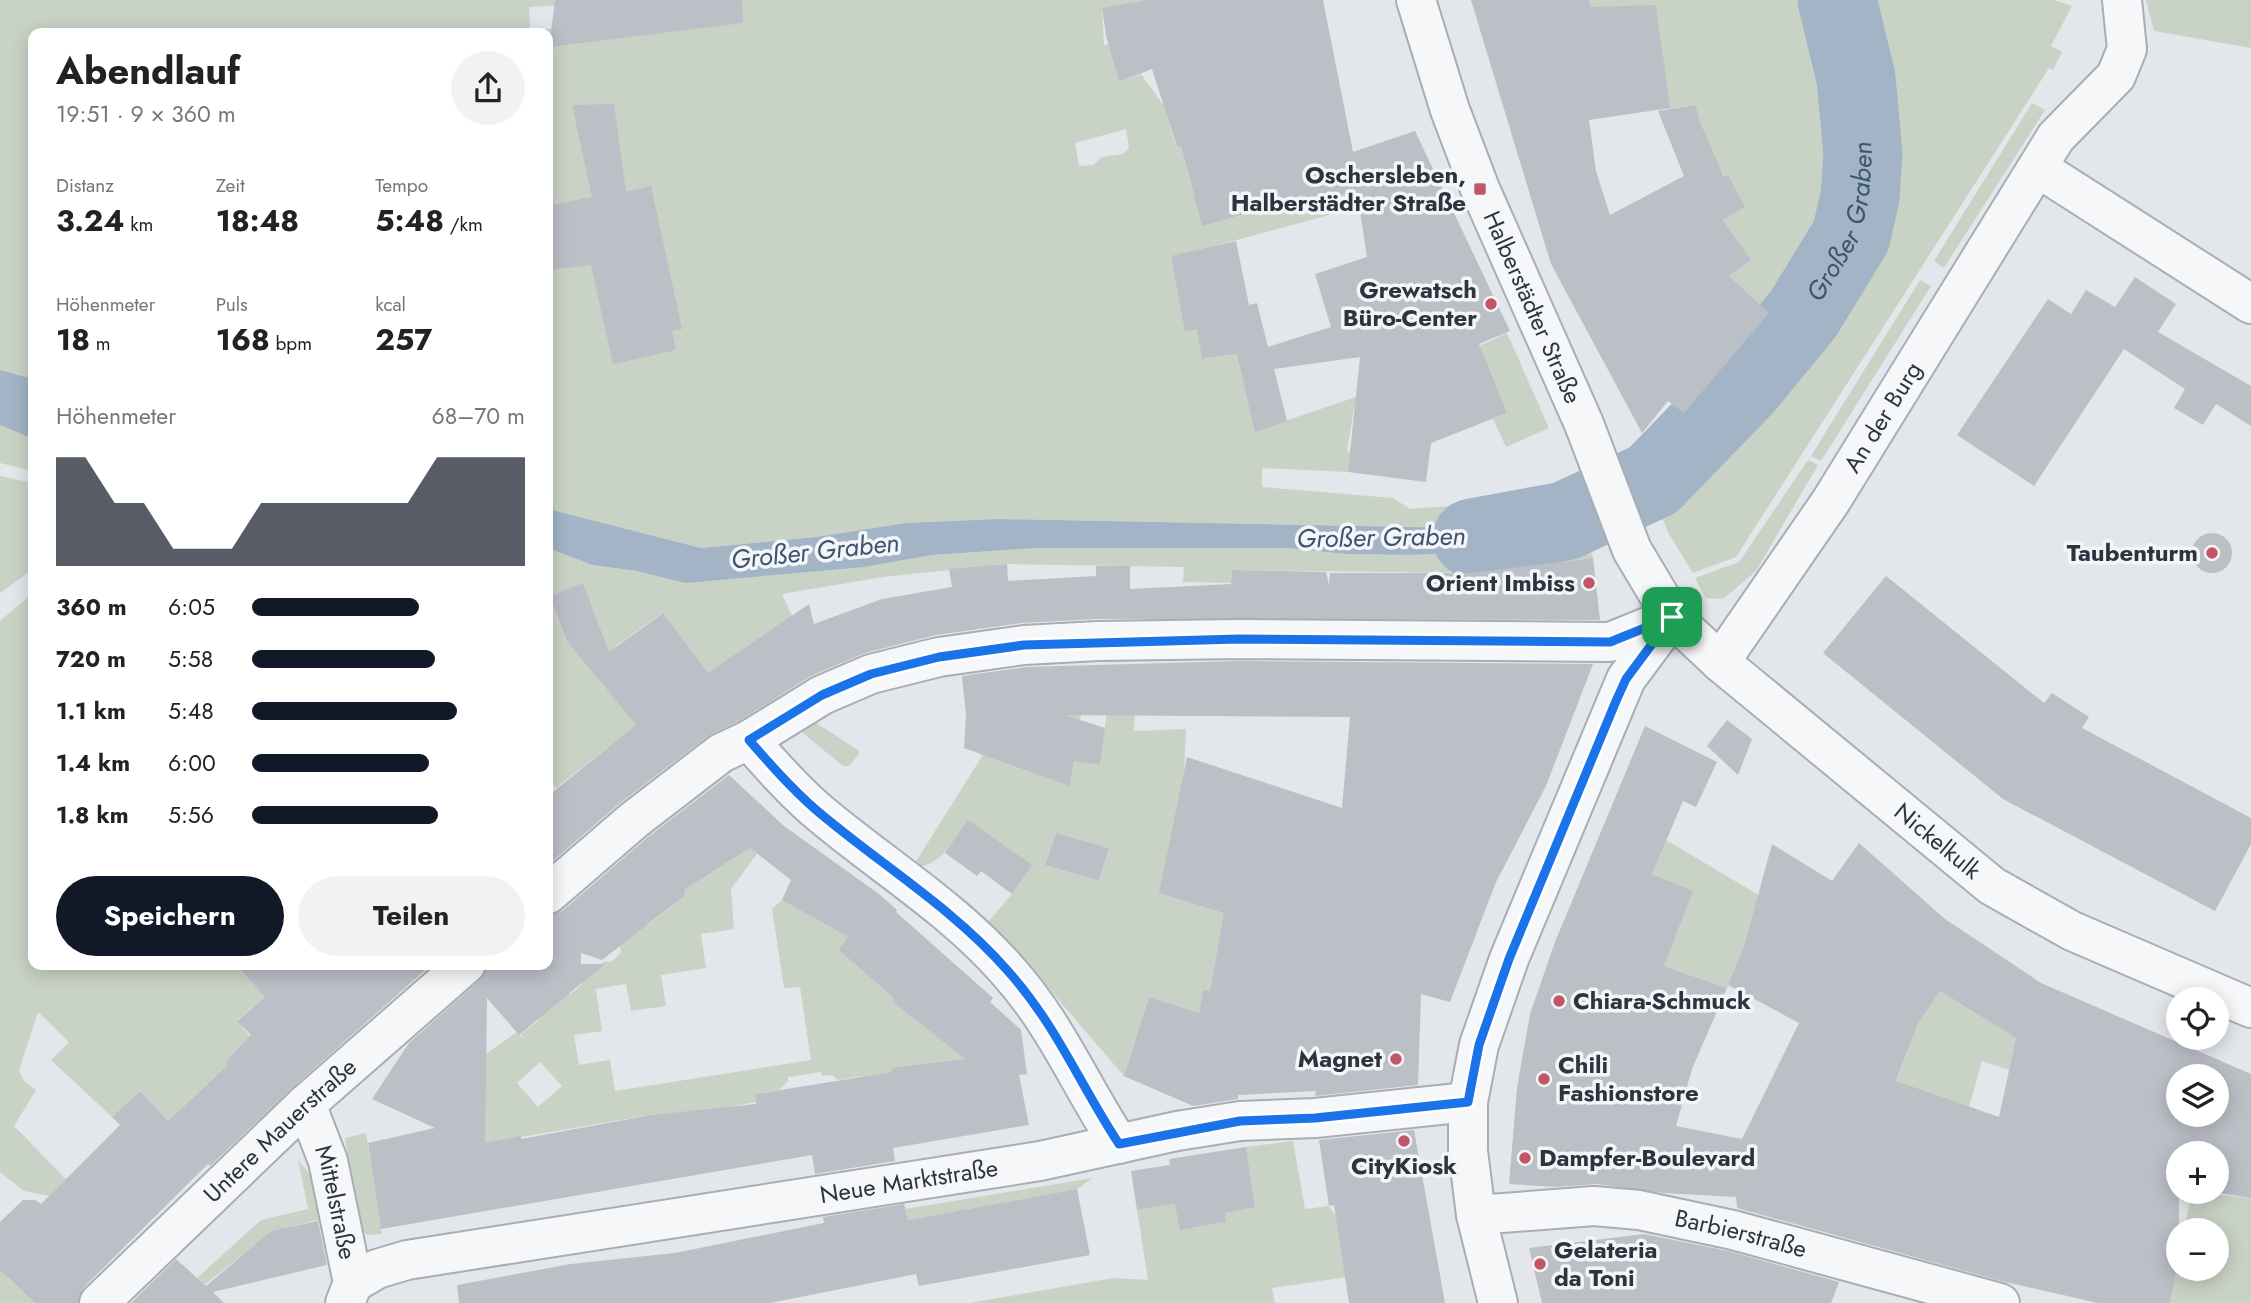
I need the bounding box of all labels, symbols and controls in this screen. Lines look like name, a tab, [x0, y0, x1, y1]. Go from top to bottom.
text: Abendlauf	[56, 43, 240, 98]
button: share	[451, 51, 525, 125]
text: 19:51 · 9 × 360 m	[56, 97, 236, 131]
water label: Großer Graben	[1796, 140, 1882, 309]
place label: Oschersleben, Halberstädter Straße	[1231, 157, 1466, 220]
text: Distanz	[56, 172, 114, 199]
text: Zeit	[216, 172, 245, 199]
text: Tempo	[375, 172, 428, 199]
marker: Oschersleben, Halberstädter Straße	[1472, 181, 1488, 197]
text: 3.24	[56, 199, 124, 242]
text: 18:48	[216, 199, 299, 242]
text: 5:48	[375, 199, 444, 242]
street label: Halberstädter Straße	[1475, 205, 1591, 409]
text: km	[124, 211, 153, 238]
text: /km	[444, 211, 483, 238]
place label: Grewatsch Büro-Center	[1343, 272, 1477, 335]
text: Höhenmeter	[56, 291, 155, 318]
text: Puls	[216, 291, 248, 318]
text: kcal	[375, 291, 406, 318]
marker: Grewatsch Büro-Center	[1483, 296, 1499, 312]
text: 18	[56, 318, 90, 361]
text: 168	[216, 318, 270, 361]
text: 257	[375, 318, 432, 361]
text: m	[90, 330, 111, 357]
text: bpm	[270, 330, 312, 357]
street label: An der Burg	[1835, 355, 1930, 479]
text: Höhenmeter	[56, 399, 176, 433]
text: 68–70 m	[431, 399, 525, 433]
water label: Großer Graben	[1296, 517, 1466, 557]
water label: Großer Graben	[729, 523, 901, 579]
place label: Taubenturm	[2067, 535, 2198, 570]
marker: Taubenturm	[2204, 545, 2220, 561]
place label: Orient Imbiss	[1426, 565, 1575, 600]
marker: Orient Imbiss	[1581, 575, 1597, 591]
pin	[1642, 587, 1702, 647]
text: 360 m	[56, 590, 127, 624]
text: 6:05	[168, 590, 215, 624]
icon: arrive	[1653, 598, 1691, 636]
text: 720 m	[56, 642, 126, 676]
text: 5:58	[168, 642, 213, 676]
text: 1.1 km	[56, 694, 126, 728]
text: 5:48	[168, 694, 214, 728]
text: 1.4 km	[56, 746, 130, 780]
text: 6:00	[168, 746, 216, 780]
street label: Nickelkulk	[1887, 794, 1989, 887]
text: 1.8 km	[56, 798, 129, 832]
text: 5:56	[168, 798, 214, 832]
button: Speichern	[56, 876, 284, 956]
button: Teilen	[298, 876, 525, 956]
place label: Chiara-Schmuck	[1573, 983, 1751, 1018]
map controls	[2166, 987, 2229, 1281]
button: locate	[2166, 987, 2229, 1050]
marker: Chiara-Schmuck	[1551, 993, 1567, 1009]
place label: Magnet	[1298, 1041, 1382, 1076]
place label: Chili Fashionstore	[1558, 1047, 1699, 1110]
street label: Untere Mauerstraße	[195, 1050, 364, 1211]
marker: Magnet	[1388, 1051, 1404, 1067]
button: layers	[2166, 1064, 2229, 1127]
marker: Chili Fashionstore	[1536, 1071, 1552, 1087]
marker: CityKiosk	[1396, 1133, 1412, 1149]
street label: Mittelstraße	[306, 1139, 366, 1262]
place label: Dampfer-Boulevard	[1539, 1140, 1755, 1175]
button: +	[2166, 1141, 2229, 1204]
place label: CityKiosk	[1351, 1148, 1457, 1183]
street label: Neue Marktstraße	[817, 1150, 1000, 1212]
marker: Dampfer-Boulevard	[1517, 1150, 1533, 1166]
street label: Barbierstraße	[1672, 1200, 1811, 1266]
button: −	[2166, 1218, 2229, 1281]
place label: Gelateria da Toni	[1554, 1232, 1658, 1295]
marker: Gelateria da Toni	[1532, 1256, 1548, 1272]

